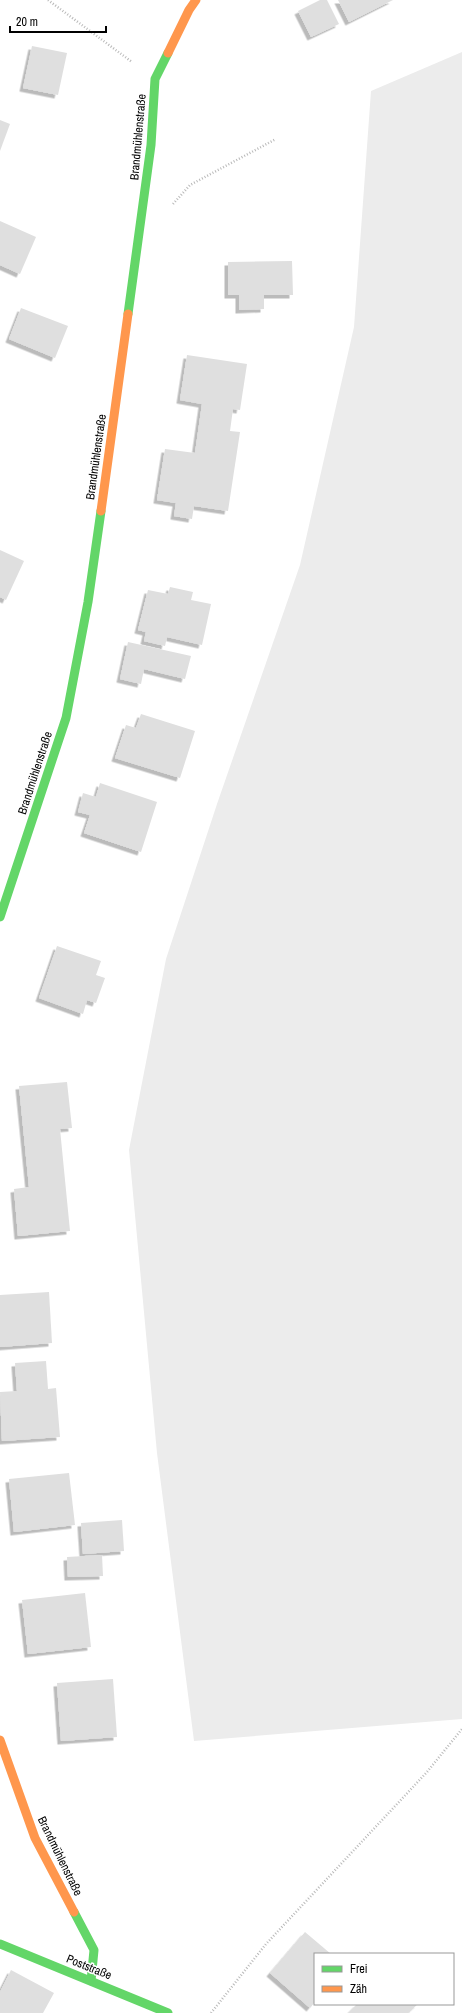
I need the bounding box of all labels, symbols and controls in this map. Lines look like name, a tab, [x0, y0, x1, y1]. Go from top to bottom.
scale bar	[10, 8, 106, 34]
text: 20 m	[16, 14, 38, 30]
street label: Brandmühlenstraße	[126, 93, 150, 181]
street label: Brandmühlenstraße	[82, 413, 110, 501]
street label: Brandmühlenstraße	[14, 729, 56, 817]
street label: Brandmühlenstraße	[34, 1814, 86, 1898]
street label: Poststraße	[64, 1951, 114, 1983]
legend	[314, 1953, 454, 2005]
text: Frei	[350, 1961, 368, 1977]
text: Zäh	[350, 1981, 367, 1997]

